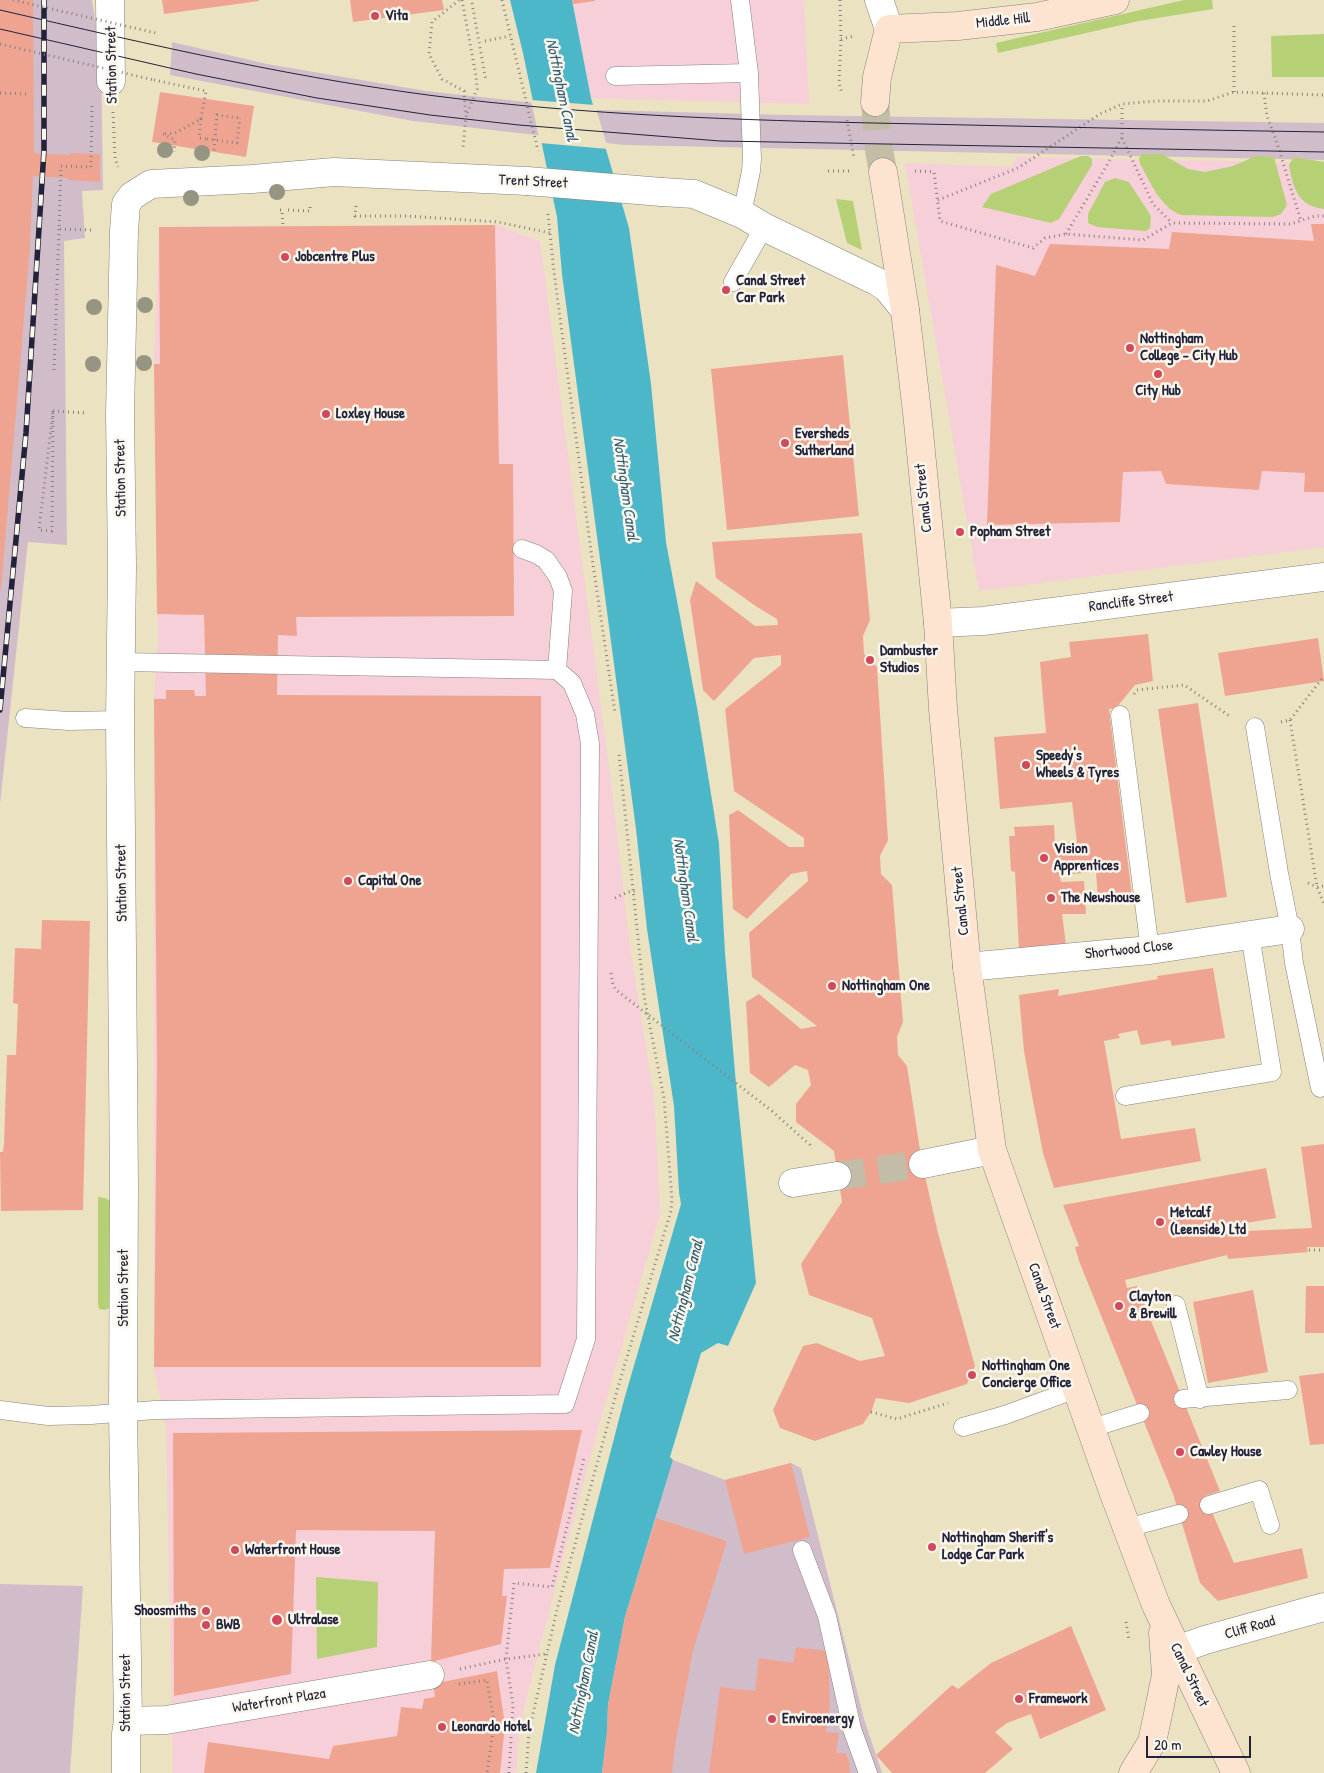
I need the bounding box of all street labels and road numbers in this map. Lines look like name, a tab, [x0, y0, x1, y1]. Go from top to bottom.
street label: Middle Hill	[975, 9, 1031, 33]
street label: Station Street	[102, 26, 122, 104]
street label: Trent Street	[498, 171, 568, 193]
street label: Station Street	[111, 439, 131, 517]
street label: Canal Street	[911, 463, 937, 533]
street label: Rancliffe Street	[1088, 588, 1174, 616]
street label: Station Street	[112, 844, 132, 922]
street label: Canal Street	[948, 866, 974, 936]
street label: Shortwood Close	[1084, 936, 1174, 964]
street label: Station Street	[115, 1249, 133, 1327]
street label: Canal Street	[1024, 1260, 1064, 1332]
street label: Cliff Road	[1223, 1612, 1277, 1644]
street label: Canal Street	[1166, 1640, 1212, 1710]
street label: Station Street	[117, 1654, 135, 1732]
street label: Waterfront Plaza	[231, 1685, 327, 1717]

